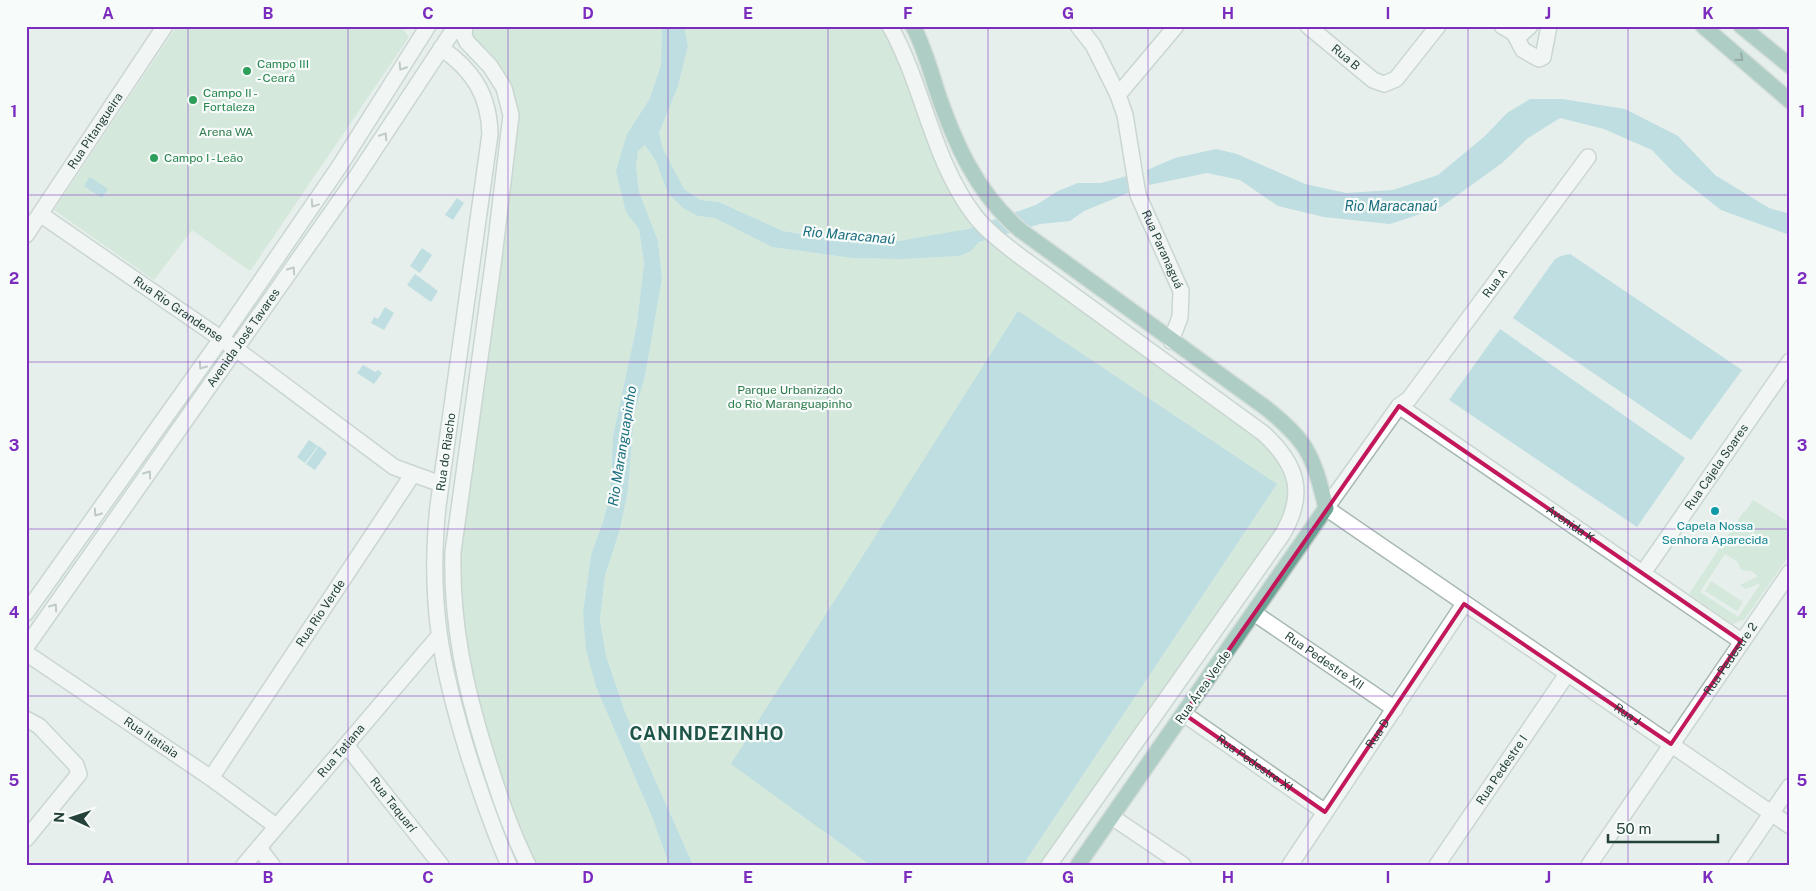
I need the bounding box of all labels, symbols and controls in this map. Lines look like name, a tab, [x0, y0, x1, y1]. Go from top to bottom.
text: A	[102, 4, 114, 23]
text: B	[263, 4, 274, 23]
text: C	[422, 4, 434, 23]
text: D	[582, 4, 594, 23]
text: E	[743, 4, 753, 23]
text: F	[903, 4, 913, 23]
text: G	[1062, 4, 1074, 23]
text: H	[1222, 4, 1234, 23]
text: I	[1386, 4, 1390, 23]
text: J	[1545, 4, 1551, 23]
text: K	[1702, 4, 1714, 23]
street label: Rua B	[1329, 42, 1363, 73]
one-way arrow	[1735, 52, 1744, 61]
place label: Campo III - Ceará	[257, 57, 309, 85]
one-way arrow	[399, 62, 408, 71]
marker: Campo III - Ceará	[241, 65, 253, 77]
place label: Campo II - Fortaleza	[203, 86, 258, 114]
street label: Rua Pitangueira	[65, 90, 126, 172]
marker: Campo II - Fortaleza	[187, 94, 199, 106]
text: 1	[11, 102, 17, 121]
text: 1	[1799, 102, 1805, 121]
park label: Arena WA	[199, 125, 254, 139]
one-way arrow	[377, 132, 387, 141]
place label: Campo I - Leão	[164, 151, 243, 165]
marker: Campo I - Leão	[148, 152, 160, 164]
one-way arrow	[311, 198, 320, 207]
water label: Rio Maracanaú	[1345, 198, 1438, 214]
street label: Rua Paranaguá	[1139, 208, 1186, 291]
water label: Rio Maracanaú	[802, 223, 896, 247]
street label: Rua A	[1480, 265, 1511, 300]
one-way arrow	[286, 266, 295, 276]
text: 2	[9, 269, 19, 288]
text: 2	[1797, 269, 1807, 288]
street label: Rua Rio Grandense	[131, 274, 226, 345]
street label: Avenida José Tavares	[204, 286, 283, 390]
one-way arrow	[199, 360, 207, 369]
park label: Parque Urbanizado do Rio Maranguapinho	[728, 383, 852, 411]
water label: Rio Maranguapinho	[605, 384, 639, 507]
street label: Rua do Riacho	[434, 412, 458, 492]
street label: Rua Cajela Soares	[1682, 421, 1751, 513]
text: 3	[9, 436, 19, 455]
text: 3	[1797, 436, 1807, 455]
one-way arrow	[142, 470, 151, 480]
street label: Avenida K	[1544, 502, 1597, 545]
marker: Capela Nossa Senhora Aparecida	[1709, 505, 1721, 517]
one-way arrow	[94, 507, 103, 517]
place label: Capela Nossa Senhora Aparecida	[1662, 519, 1768, 547]
street label: Rua Rio Verde	[293, 577, 348, 649]
text: 4	[9, 603, 20, 622]
one-way arrow	[48, 603, 57, 613]
text: 4	[1797, 603, 1808, 622]
street label: Rua Pedestre 2	[1701, 620, 1760, 698]
street label: Rua Pedestre XII	[1282, 629, 1367, 693]
street label: Rua Área Verde	[1172, 647, 1234, 726]
street label: Rua J	[1611, 701, 1643, 729]
street label: Rua Itatiaia	[121, 714, 181, 761]
street label: Rua D	[1363, 716, 1393, 751]
street label: Rua Tatiana	[315, 721, 368, 780]
district label: CANINDEZINHO	[630, 723, 784, 744]
street label: Rua Pedestre XI	[1214, 732, 1295, 794]
street label: Rua Pedestre I	[1473, 732, 1530, 807]
text: 5	[9, 771, 20, 790]
text: 5	[1797, 771, 1808, 790]
street label: Rua Taquarí	[367, 774, 420, 836]
north arrow	[48, 794, 98, 844]
text: N	[51, 811, 67, 823]
scale bar	[1608, 811, 1718, 843]
text: 50 m	[1616, 820, 1651, 837]
text: A	[102, 868, 114, 887]
text: B	[263, 868, 274, 887]
text: C	[422, 868, 434, 887]
text: D	[582, 868, 594, 887]
text: E	[743, 868, 753, 887]
text: F	[903, 868, 913, 887]
text: G	[1062, 868, 1074, 887]
text: H	[1222, 868, 1234, 887]
text: I	[1386, 868, 1390, 887]
text: J	[1545, 868, 1551, 887]
text: K	[1702, 868, 1714, 887]

